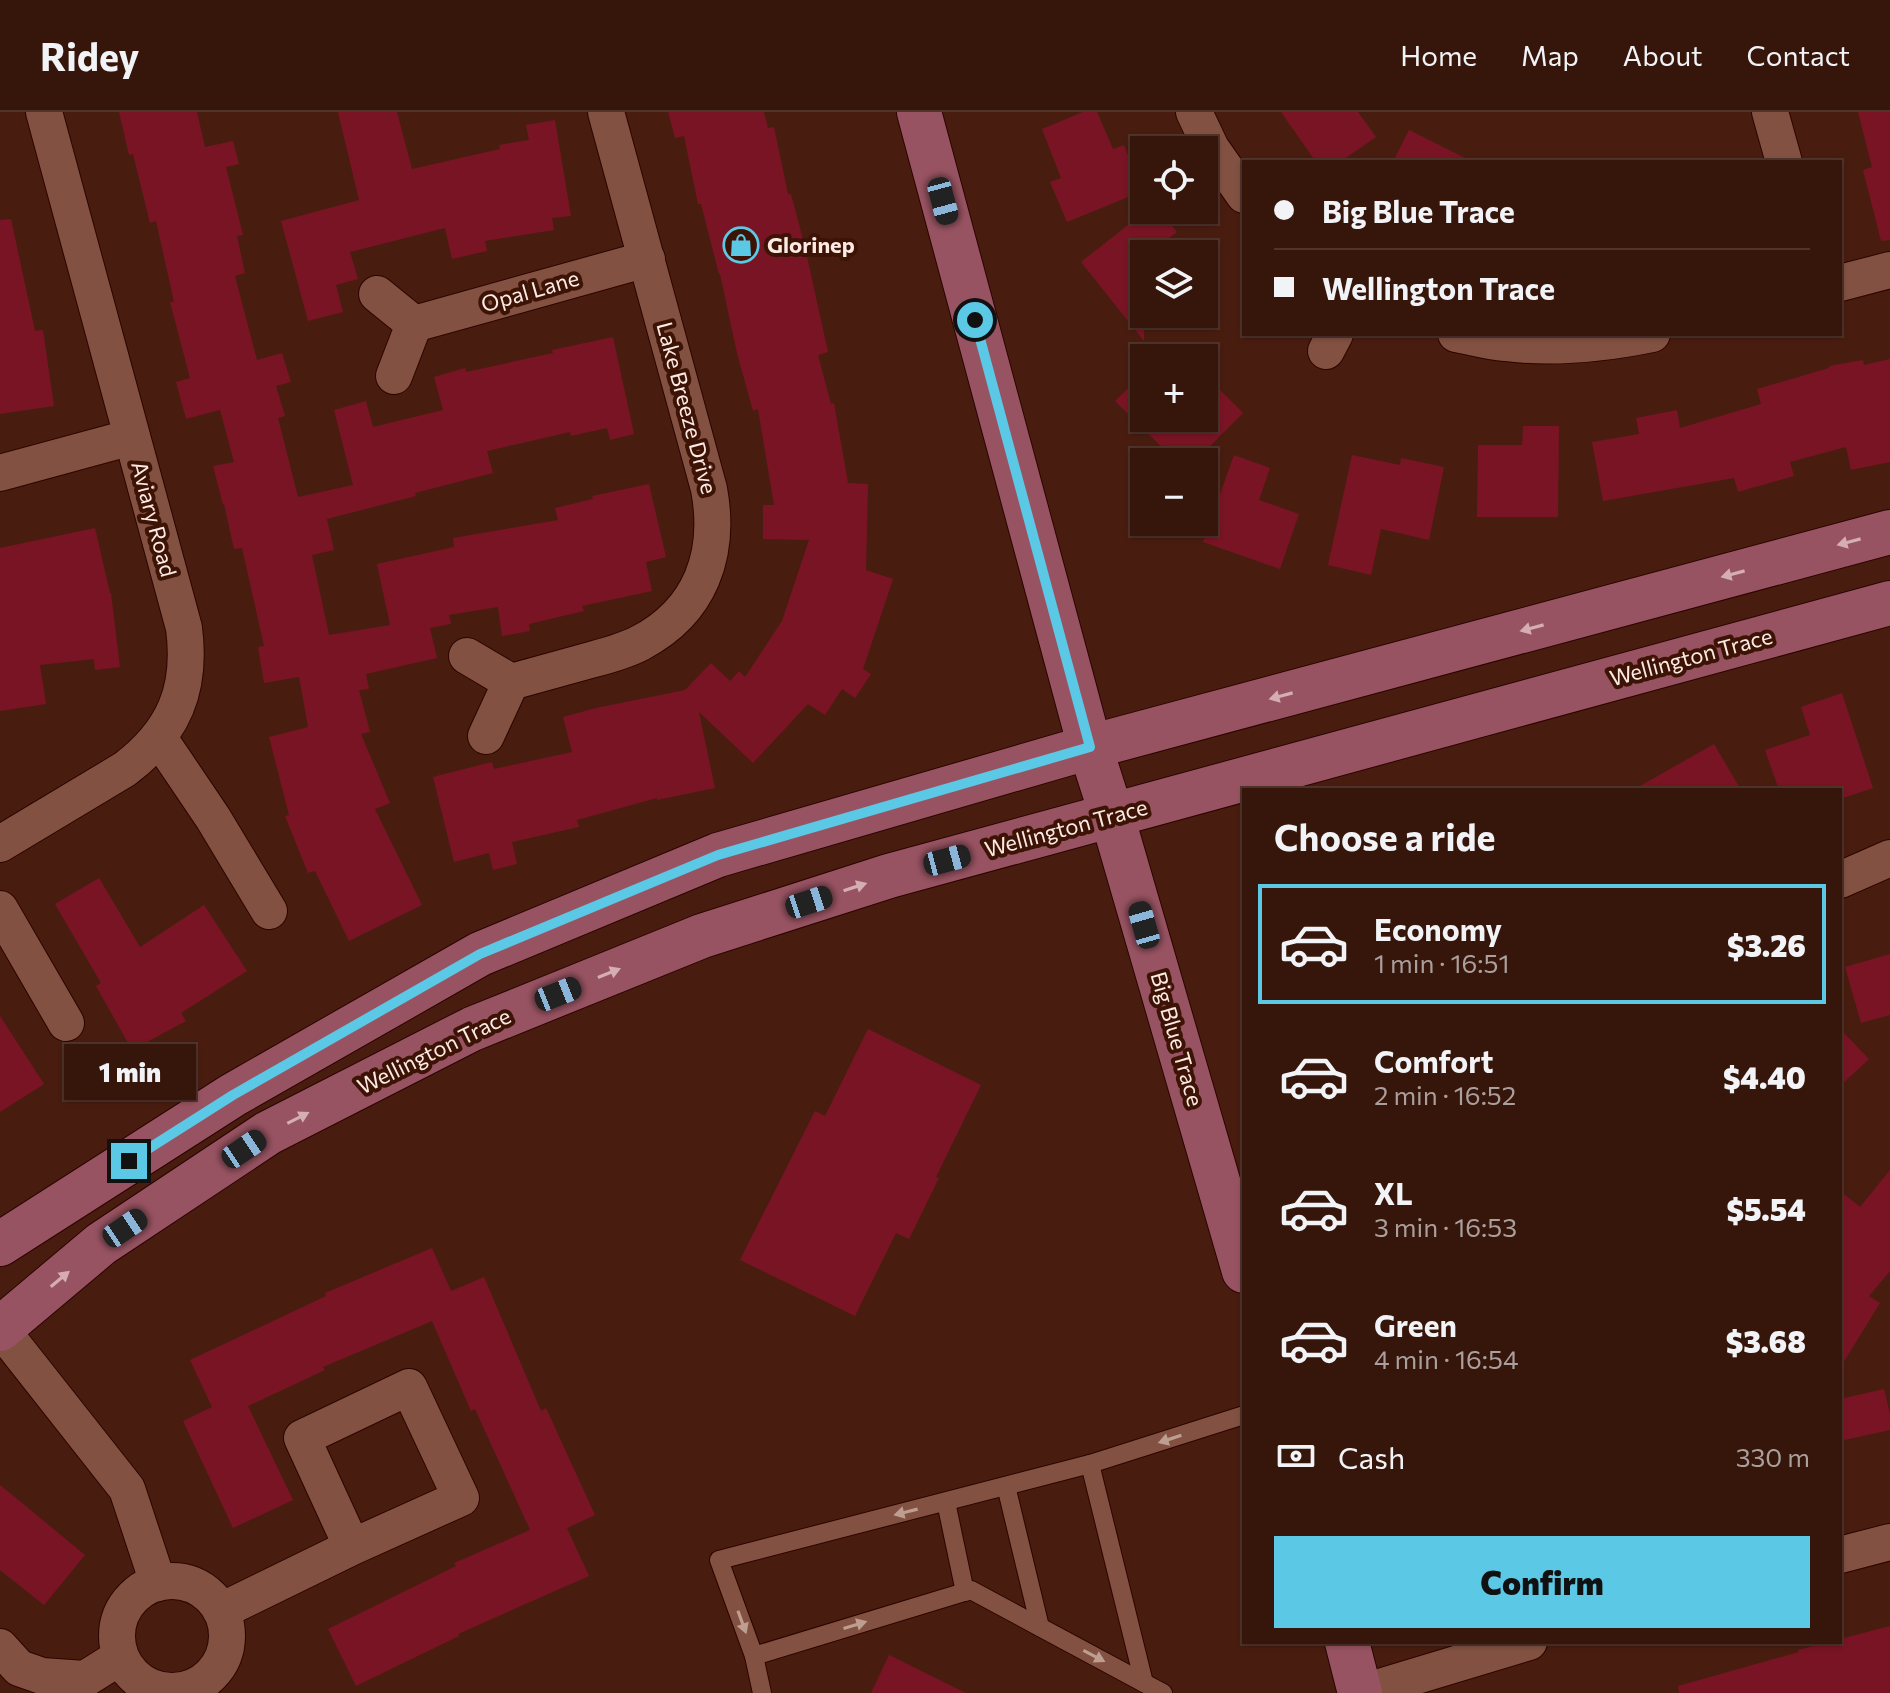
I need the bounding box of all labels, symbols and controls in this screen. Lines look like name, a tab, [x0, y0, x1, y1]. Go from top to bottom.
text: Ridey	[40, 32, 139, 79]
text: Home	[1400, 38, 1477, 72]
text: Map	[1521, 38, 1579, 72]
text: About	[1623, 38, 1703, 72]
text: Contact	[1747, 38, 1850, 72]
map controls	[1130, 136, 1218, 536]
button: locate	[1130, 136, 1218, 224]
car	[925, 175, 961, 227]
text: Big Blue Trace	[1322, 192, 1515, 229]
shop icon: Glorinep	[722, 226, 760, 264]
place label: Glorinep	[767, 231, 855, 258]
button: layers	[1130, 240, 1218, 328]
street label: Opal Lane	[478, 264, 582, 317]
text: Wellington Trace	[1322, 269, 1555, 306]
route start	[957, 302, 993, 338]
street label: Lake Breeze Drive	[652, 319, 723, 497]
button: +	[1130, 344, 1218, 432]
button: −	[1130, 448, 1218, 536]
street label: Aviary Road	[126, 458, 183, 580]
one-way arrow	[1837, 537, 1862, 549]
one-way arrow	[1721, 568, 1746, 580]
one-way arrow	[1519, 622, 1544, 634]
street label: Wellington Trace	[1606, 622, 1775, 691]
one-way arrow	[1268, 690, 1292, 703]
street label: Wellington Trace	[981, 793, 1150, 862]
text: Choose a ride	[1274, 814, 1495, 858]
car	[921, 842, 973, 878]
one-way arrow	[843, 881, 867, 893]
car	[782, 883, 836, 921]
car	[1126, 899, 1162, 951]
icon: car	[1278, 908, 1350, 980]
text: Economy	[1374, 910, 1502, 947]
text: $3.26	[1727, 926, 1806, 963]
text: 1 min · 16:51	[1374, 947, 1510, 978]
one-way arrow	[597, 967, 621, 980]
street label: Big Blue Trace	[1145, 968, 1210, 1109]
car	[531, 974, 585, 1014]
street label: Wellington Trace	[353, 1002, 515, 1099]
icon: car	[1278, 1040, 1350, 1112]
text: Comfort	[1374, 1042, 1493, 1079]
callout: 1 min	[63, 1045, 195, 1101]
text: 1 min	[99, 1056, 161, 1087]
text: $4.40	[1723, 1058, 1806, 1095]
text: 2 min · 16:52	[1374, 1079, 1516, 1110]
one-way arrow	[286, 1111, 309, 1124]
car	[217, 1126, 271, 1172]
route end	[111, 1143, 147, 1179]
icon: car	[1278, 1172, 1350, 1244]
text: XL	[1374, 1174, 1413, 1211]
text: $5.54	[1727, 1190, 1806, 1227]
car	[98, 1205, 152, 1251]
text: 3 min · 16:53	[1374, 1211, 1517, 1242]
one-way arrow	[49, 1271, 69, 1288]
icon: car	[1278, 1304, 1350, 1376]
text: Green	[1374, 1306, 1457, 1343]
text: $3.68	[1726, 1322, 1806, 1359]
text: 4 min · 16:54	[1374, 1343, 1519, 1374]
one-way arrow	[1157, 1433, 1181, 1445]
icon: cash	[1274, 1434, 1318, 1478]
text: Cash	[1338, 1438, 1405, 1475]
text: 330 m	[1736, 1441, 1810, 1472]
one-way arrow	[894, 1506, 919, 1518]
button: Confirm	[1274, 1536, 1810, 1628]
one-way arrow	[736, 1610, 748, 1634]
one-way arrow	[844, 1618, 868, 1631]
one-way arrow	[1082, 1649, 1105, 1663]

